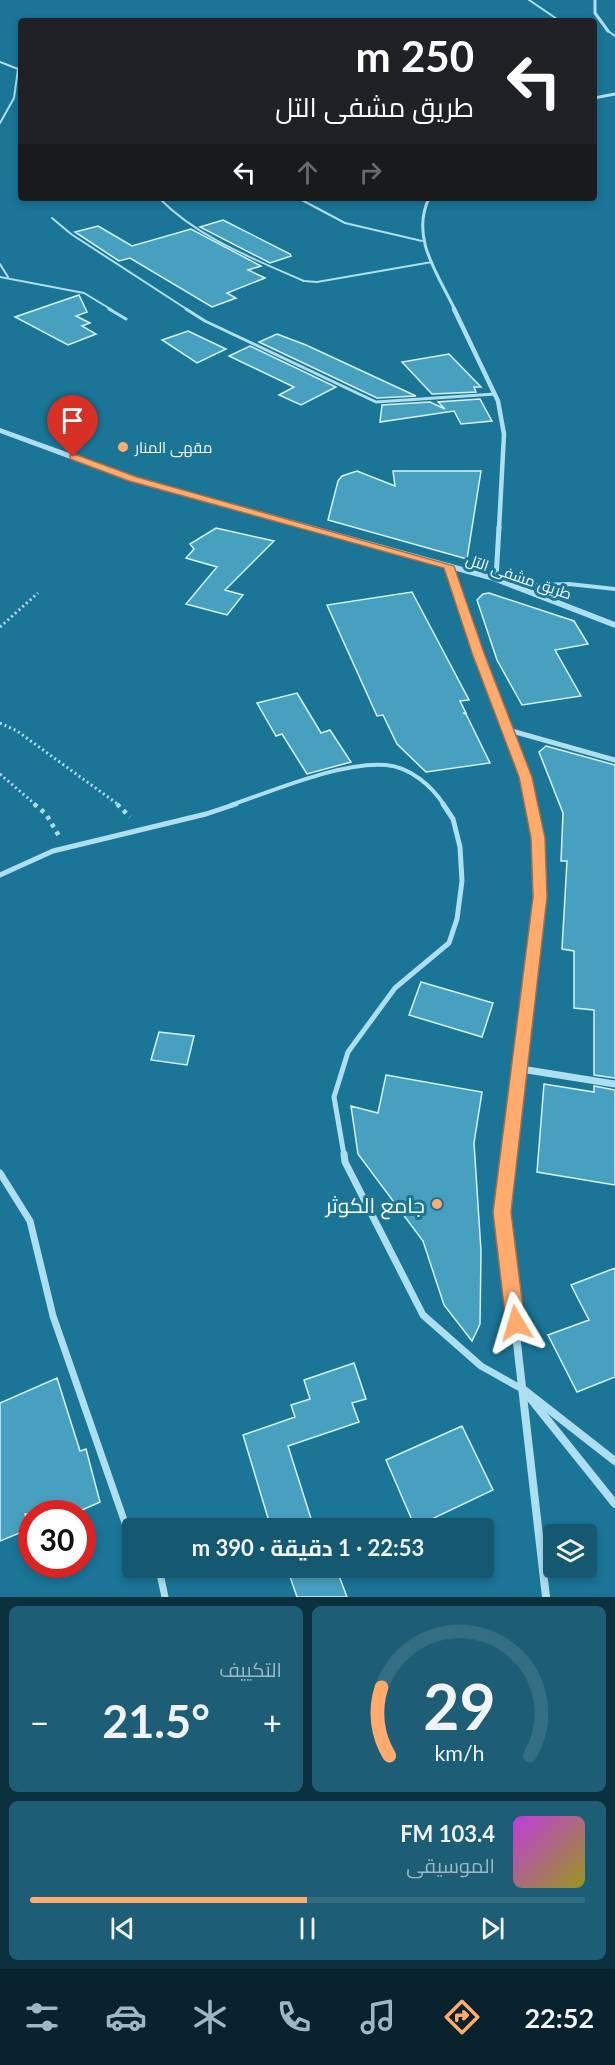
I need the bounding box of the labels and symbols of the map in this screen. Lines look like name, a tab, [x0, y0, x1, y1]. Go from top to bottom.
pin	[47, 395, 98, 457]
place label: مقهى المنار	[134, 438, 212, 458]
marker: مقهى المنار	[116, 440, 130, 454]
street label: طريق مشفى التل	[463, 550, 574, 604]
place label: جامع الكوثر	[325, 1192, 425, 1220]
marker: جامع الكوثر	[430, 1197, 444, 1211]
position arrow	[484, 1291, 548, 1355]
speed limit sign: 30	[18, 1500, 96, 1578]

